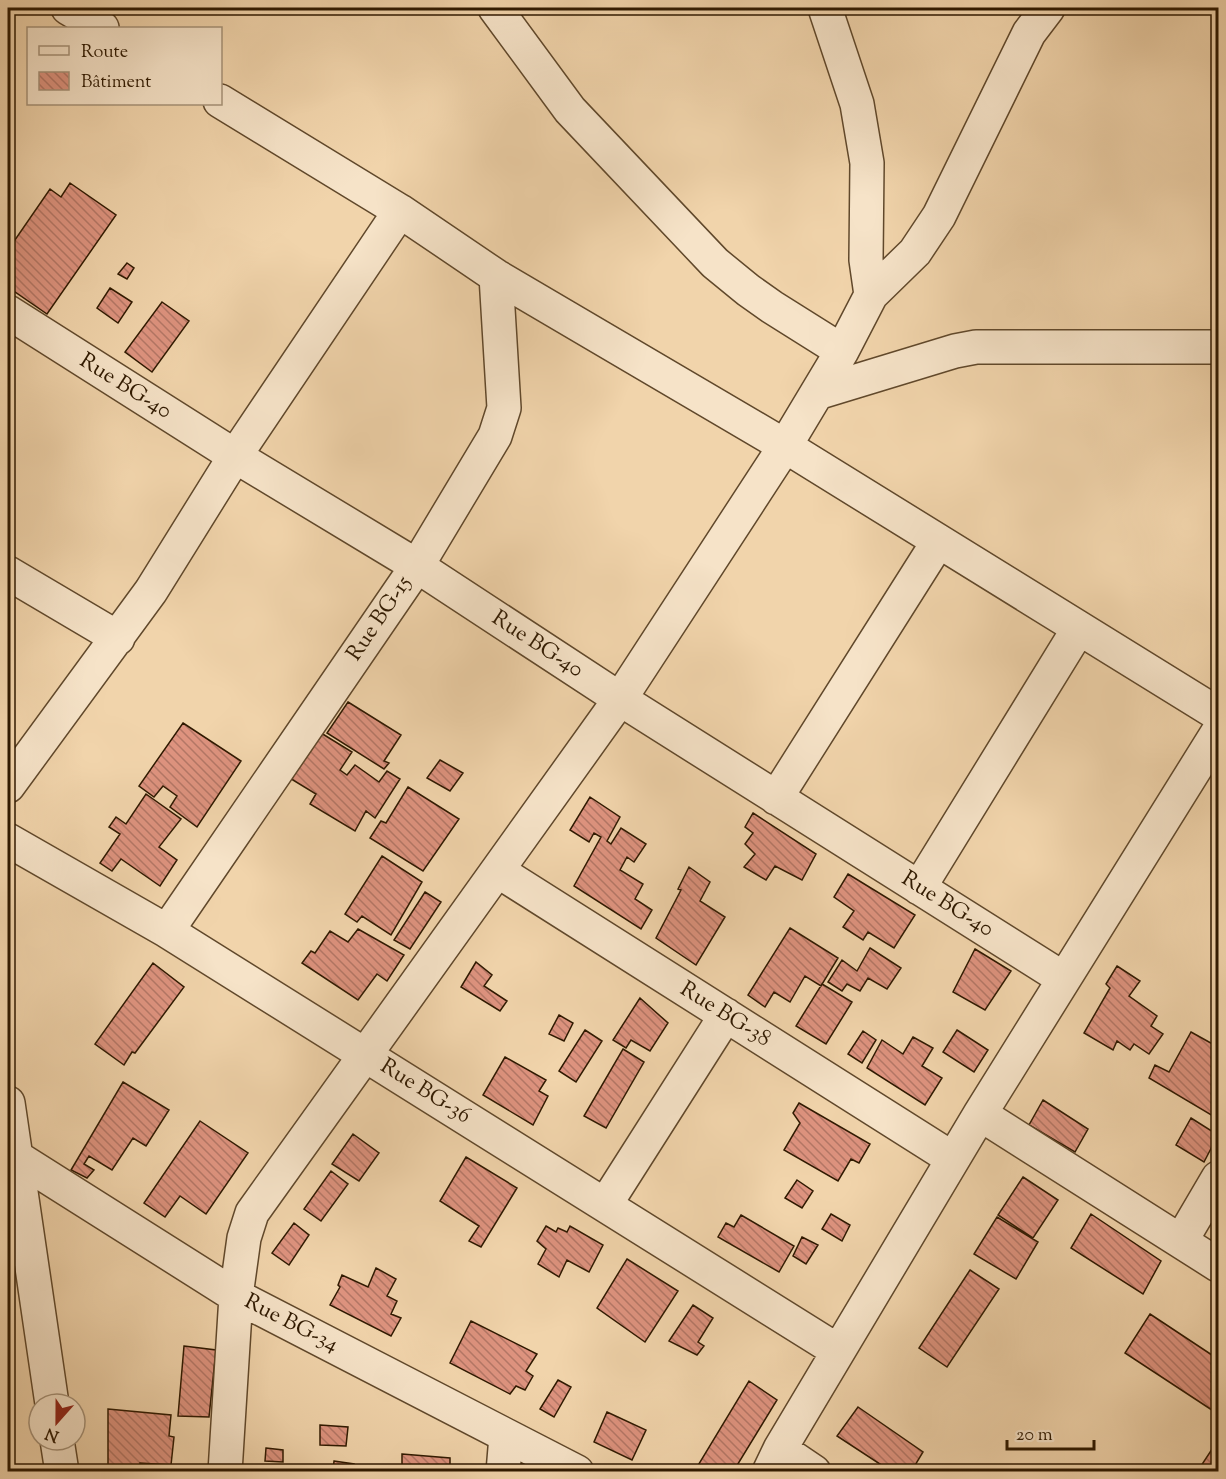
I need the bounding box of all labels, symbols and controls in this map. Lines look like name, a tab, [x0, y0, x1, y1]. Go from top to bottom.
legend	[27, 27, 222, 105]
text: Route	[81, 40, 128, 66]
text: Bâtiment	[81, 70, 151, 96]
street label: Rue BG-40	[73, 346, 177, 428]
street label: Rue BG-15	[340, 569, 421, 668]
street label: Rue BG-40	[485, 603, 589, 687]
street label: Rue BG-40	[895, 864, 999, 946]
street label: Rue BG-38	[673, 974, 777, 1056]
street label: Rue BG-36	[373, 1051, 477, 1133]
street label: Rue BG-34	[238, 1287, 344, 1361]
north arrow	[27, 1392, 87, 1452]
scale bar	[1007, 1413, 1094, 1451]
text: N	[42, 1421, 63, 1447]
text: 20 m	[1016, 1423, 1053, 1449]

